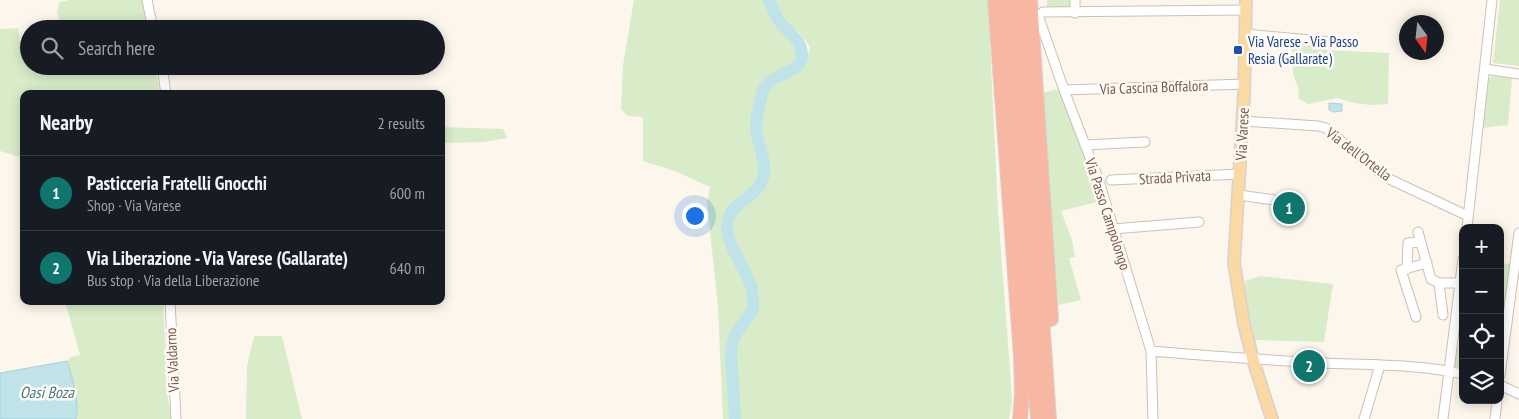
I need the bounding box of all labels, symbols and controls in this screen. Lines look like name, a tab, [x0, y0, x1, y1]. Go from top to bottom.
north arrow	[1399, 15, 1444, 60]
search box	[20, 20, 445, 75]
place label: Via Varese - Via Passo Resia (Gallarate)	[1247, 32, 1359, 68]
icon: search	[38, 34, 66, 62]
text: Search here	[78, 36, 155, 60]
marker: Via Varese - Via Passo Resia (Gallarate)	[1232, 44, 1244, 56]
street label: Via Cascina Boffalora	[1098, 76, 1209, 98]
street label: Via Varese	[1231, 107, 1253, 162]
text: Nearby	[40, 109, 93, 136]
text: 2 results	[378, 113, 425, 133]
street label: Via dell'Ortella	[1322, 123, 1396, 185]
street label: Via Passo Campolongo	[1081, 155, 1135, 272]
street label: Strada Privata	[1139, 166, 1211, 188]
text: Pasticceria Fratelli Gnocchi	[87, 171, 267, 195]
text: 1	[52, 183, 60, 203]
text: 600 m	[390, 183, 425, 203]
pin: 1	[1273, 189, 1305, 227]
text: Shop · Via Varese	[87, 195, 181, 215]
your location	[682, 203, 708, 229]
map controls	[1459, 224, 1504, 404]
button: +	[1459, 224, 1504, 269]
text: Via Liberazione - Via Varese (Gallarate)	[87, 246, 348, 270]
text: 2	[52, 258, 60, 278]
text: 640 m	[390, 258, 425, 278]
button: −	[1459, 269, 1504, 314]
text: Bus stop · Via della Liberazione	[87, 270, 259, 290]
button: locate	[1459, 314, 1504, 359]
street label: Via Valdarno	[161, 327, 183, 394]
pin: 2	[1293, 347, 1325, 385]
button: layers	[1459, 359, 1504, 404]
water label: Oasi Boza	[20, 382, 76, 402]

